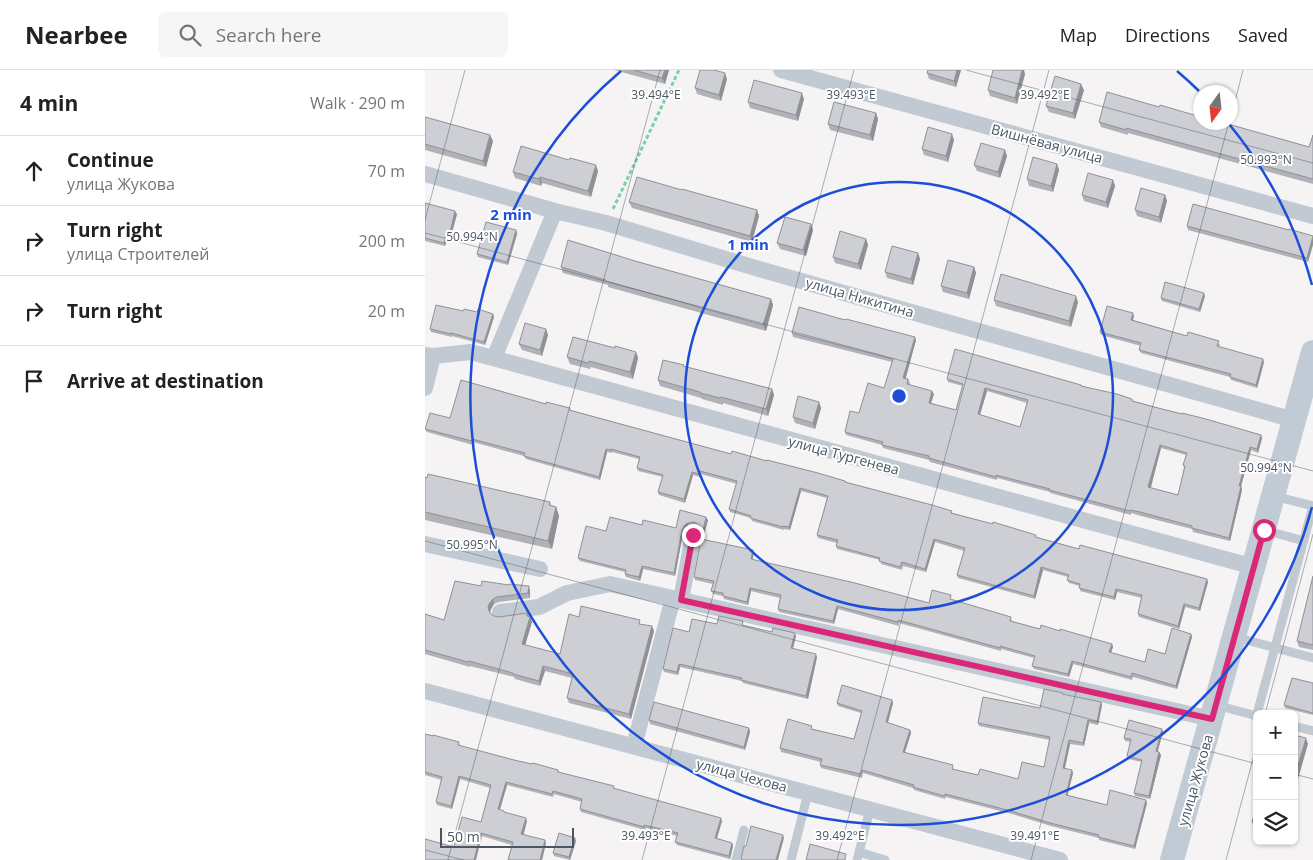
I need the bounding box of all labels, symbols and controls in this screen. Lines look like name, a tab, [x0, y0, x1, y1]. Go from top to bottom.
search box	[158, 12, 508, 57]
text: Nearbee	[25, 18, 128, 51]
icon: search	[176, 21, 204, 49]
text: Search here	[216, 22, 322, 48]
text: Map	[1060, 23, 1097, 47]
text: Directions	[1125, 23, 1210, 47]
text: Saved	[1238, 23, 1288, 47]
north arrow	[1193, 85, 1238, 130]
text: 39.494°E	[631, 86, 681, 103]
text: 39.493°E	[826, 86, 876, 103]
text: 39.492°E	[1020, 86, 1070, 103]
text: 4 min	[20, 89, 78, 117]
text: Walk · 290 m	[310, 92, 405, 114]
street label: Вишнёвая улица	[989, 119, 1105, 167]
text: Continue	[67, 147, 154, 173]
text: 50.993°N	[1240, 151, 1292, 168]
icon: ahead	[20, 157, 48, 185]
text: 70 m	[368, 160, 405, 182]
text: улица Жукова	[67, 173, 175, 195]
text: 2 min	[490, 204, 532, 224]
text: Turn right	[67, 217, 162, 243]
icon: right	[20, 227, 48, 255]
text: 50.994°N	[446, 228, 498, 245]
text: 200 m	[359, 230, 405, 252]
text: 1 min	[727, 234, 769, 254]
text: улица Строителей	[67, 243, 209, 265]
street label: улица Никитина	[804, 272, 916, 322]
icon: right	[20, 297, 48, 325]
text: Turn right	[67, 298, 162, 324]
text: 20 m	[368, 300, 405, 322]
icon: arrive	[20, 367, 48, 395]
text: Arrive at destination	[67, 368, 264, 394]
centre of rings	[890, 387, 908, 405]
street label: улица Тургенева	[787, 431, 901, 479]
text: 50.994°N	[1240, 459, 1292, 476]
route start	[1253, 519, 1276, 542]
route end	[682, 524, 705, 547]
text: 50.995°N	[446, 536, 498, 553]
map controls	[1253, 710, 1298, 845]
button: +	[1253, 710, 1298, 755]
street label: улица Жукова	[1173, 732, 1217, 828]
street label: улица Чехова	[695, 754, 789, 796]
button: −	[1253, 755, 1298, 800]
button: layers	[1253, 800, 1298, 845]
scale bar	[440, 825, 574, 848]
text: 50 m	[447, 827, 480, 846]
text: 39.493°E	[621, 827, 671, 844]
text: 39.492°E	[815, 827, 865, 844]
text: 39.491°E	[1010, 827, 1060, 844]

